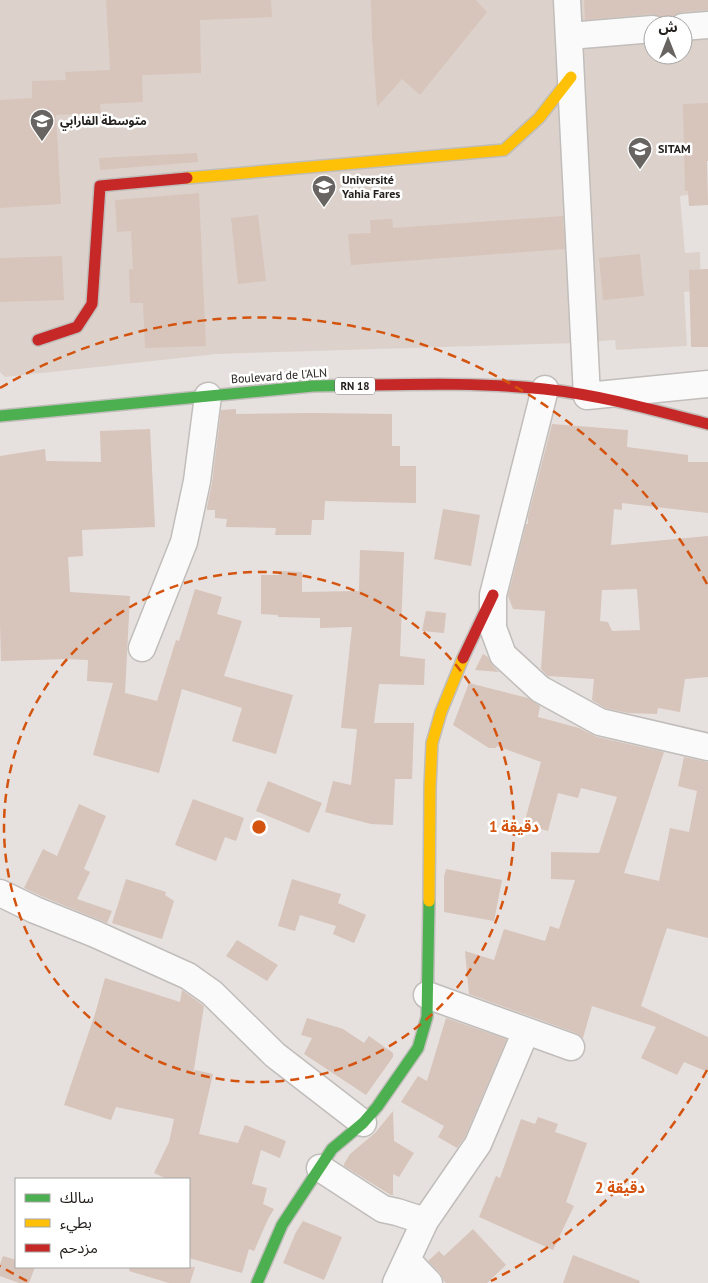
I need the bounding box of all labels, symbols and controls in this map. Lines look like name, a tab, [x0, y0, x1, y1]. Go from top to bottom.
north arrow	[643, 15, 693, 65]
text: ش	[658, 18, 678, 36]
school or university icon: متوسطة الفارابي	[29, 108, 55, 142]
place label: متوسطة الفارابي	[60, 113, 147, 131]
school or university icon: SITAM	[627, 136, 653, 170]
place label: SITAM	[658, 141, 691, 156]
place label: Université Yahia Fares	[341, 172, 400, 201]
school or university icon: Université Yahia Fares	[311, 174, 337, 208]
street label: Boulevard de l'ALN	[230, 365, 328, 386]
road number: RN 18	[335, 378, 375, 394]
text: 1 دقيقة	[489, 817, 539, 836]
centre of rings	[250, 818, 268, 836]
legend	[15, 1178, 190, 1268]
text: 2 دقيقة	[595, 1178, 645, 1197]
text: سالك	[60, 1188, 94, 1207]
text: بطيء	[60, 1213, 92, 1234]
text: مزدحم	[60, 1238, 98, 1259]

